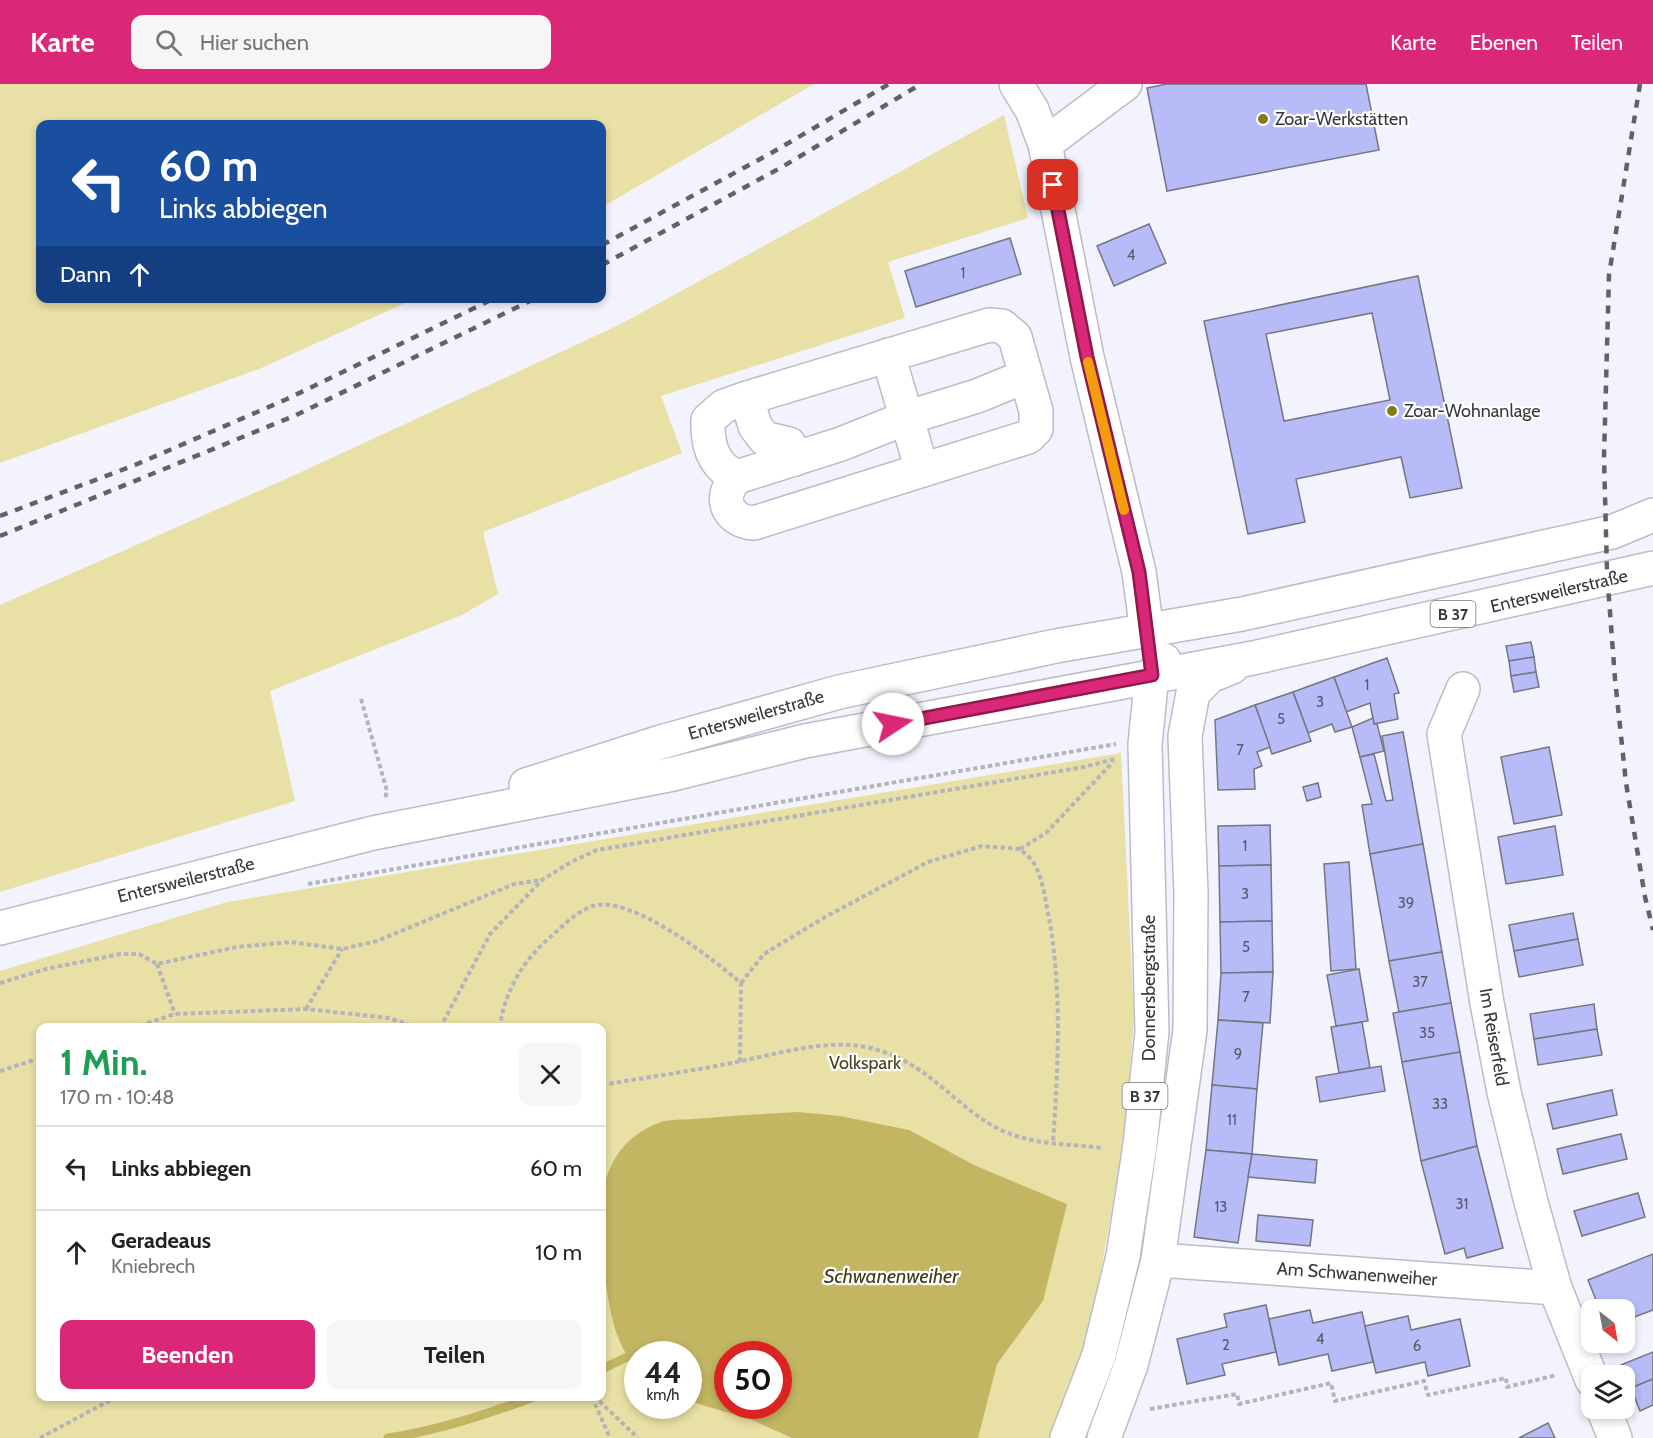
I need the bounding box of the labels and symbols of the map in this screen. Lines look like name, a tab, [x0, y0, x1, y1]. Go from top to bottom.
place label: Zoar-Werkstätten	[1275, 108, 1408, 130]
marker: Zoar-Werkstätten	[1256, 112, 1270, 126]
pin	[1027, 159, 1078, 210]
house number: 4	[1127, 246, 1136, 264]
house number: 1	[961, 264, 965, 282]
place label: Zoar-Wohnanlage	[1404, 400, 1541, 422]
marker: Zoar-Wohnanlage	[1385, 404, 1399, 418]
street label: Entersweilerstraße	[1488, 564, 1630, 618]
road number: B 37	[1430, 601, 1476, 627]
house number: 1	[1365, 676, 1369, 694]
street label: Entersweilerstraße	[685, 685, 827, 745]
position arrow	[861, 692, 925, 756]
house number: 3	[1316, 693, 1324, 711]
house number: 5	[1277, 710, 1285, 728]
house number: 7	[1236, 741, 1244, 759]
house number: 1	[1243, 837, 1247, 855]
street label: Entersweilerstraße	[115, 852, 257, 908]
house number: 3	[1241, 885, 1249, 903]
house number: 39	[1398, 894, 1414, 912]
street label: Donnersbergstraße	[1138, 915, 1160, 1061]
house number: 5	[1242, 938, 1250, 956]
house number: 37	[1412, 973, 1428, 991]
street label: Im Reiserfeld	[1475, 986, 1513, 1088]
house number: 7	[1242, 988, 1250, 1006]
house number: 35	[1419, 1024, 1435, 1042]
house number: 9	[1234, 1045, 1242, 1063]
park label: Volkspark	[829, 1052, 902, 1074]
road number: B 37	[1122, 1083, 1168, 1109]
house number: 33	[1432, 1095, 1448, 1113]
house number: 11	[1227, 1111, 1237, 1129]
house number: 31	[1455, 1195, 1469, 1213]
house number: 13	[1214, 1198, 1228, 1216]
street label: Am Schwanenweiher	[1276, 1257, 1438, 1291]
water label: Schwanenweiher	[824, 1264, 959, 1288]
north arrow	[1581, 1299, 1635, 1353]
house number: 4	[1316, 1330, 1325, 1348]
house number: 2	[1222, 1336, 1230, 1354]
house number: 6	[1413, 1337, 1421, 1355]
speed limit sign: 50	[714, 1341, 792, 1419]

